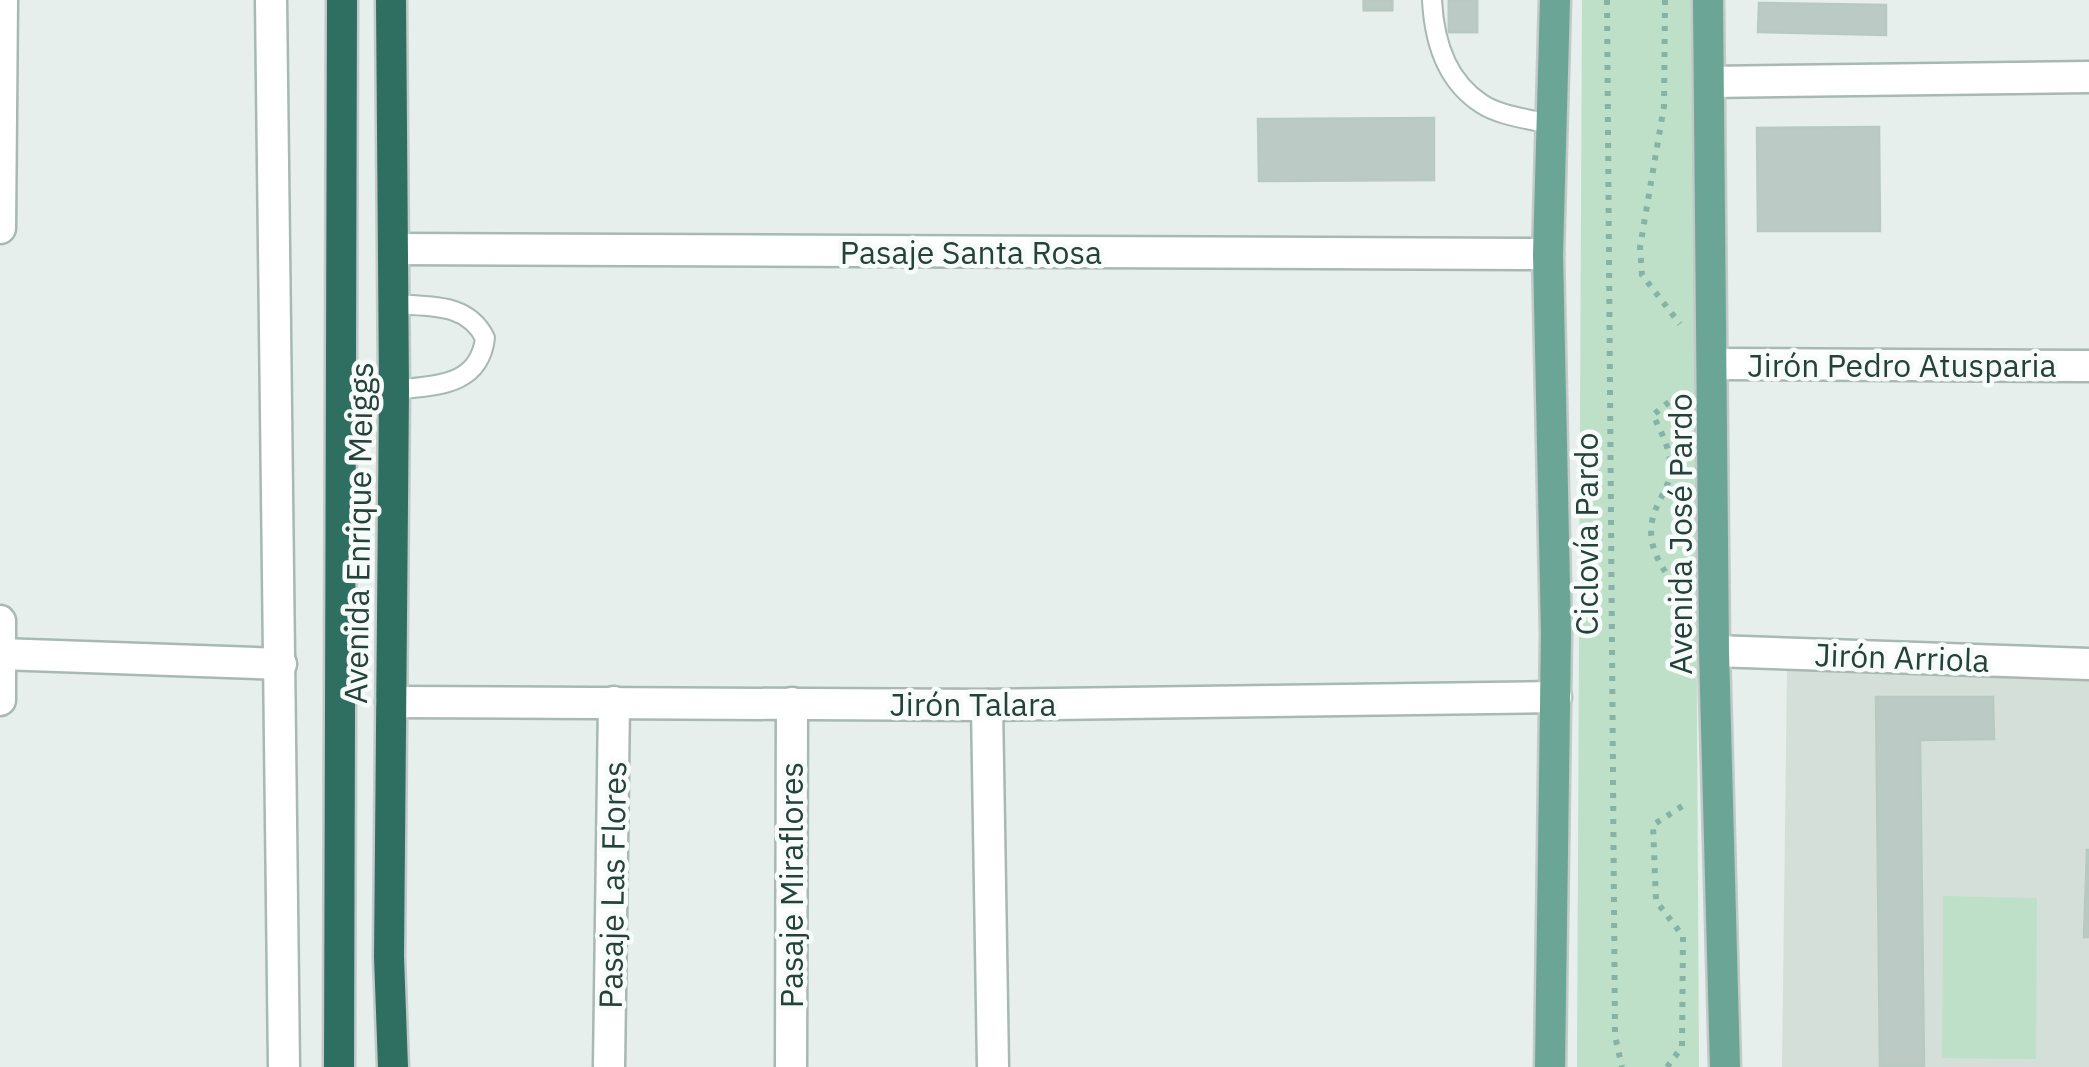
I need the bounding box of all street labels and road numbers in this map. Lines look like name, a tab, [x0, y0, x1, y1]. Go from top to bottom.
street label: Pasaje Santa Rosa	[840, 231, 1102, 273]
street label: Jirón Pedro Atusparia	[1747, 344, 2057, 386]
street label: Avenida Enrique Meiggs	[334, 362, 382, 704]
street label: Avenida José Pardo	[1659, 393, 1701, 675]
street label: Ciclovía Pardo	[1565, 433, 1607, 635]
street label: Jirón Arriola	[1814, 633, 1990, 681]
street label: Jirón Talara	[889, 683, 1057, 725]
street label: Pasaje Las Flores	[589, 761, 635, 1009]
street label: Pasaje Miraflores	[770, 762, 812, 1008]

